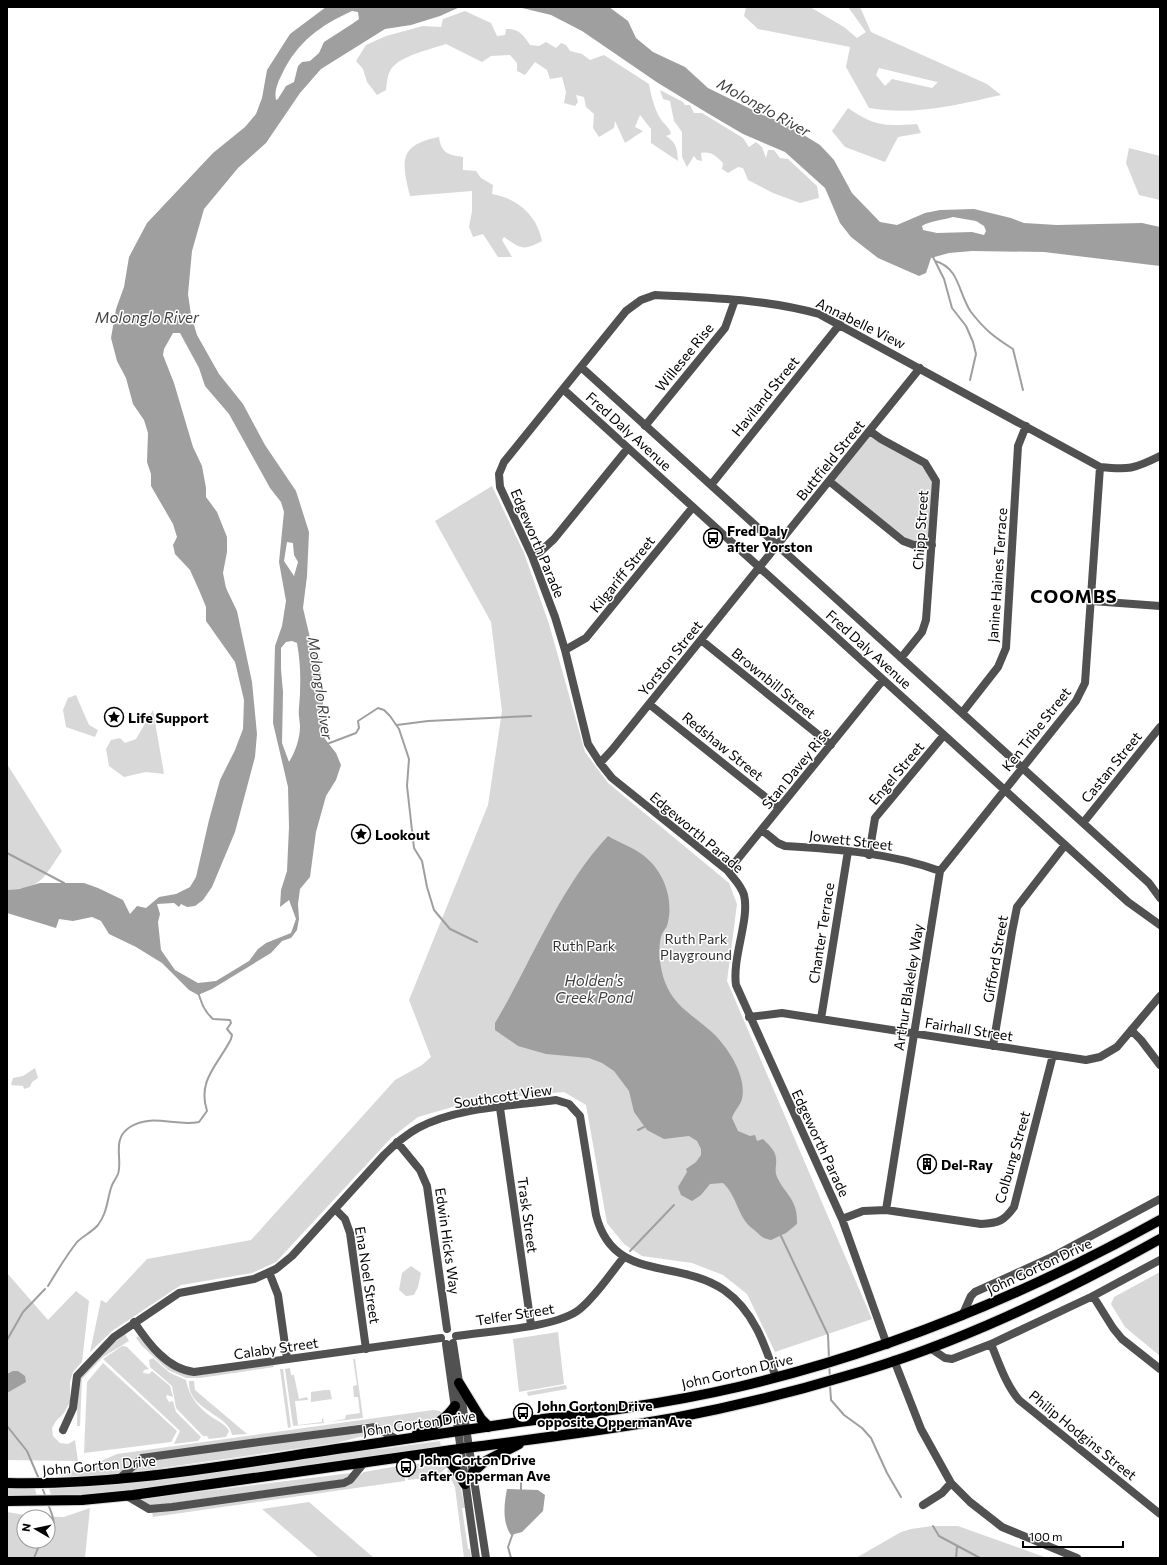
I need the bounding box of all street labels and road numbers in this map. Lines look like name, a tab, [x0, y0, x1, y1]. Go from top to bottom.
street label: Annabelle View	[813, 294, 909, 352]
street label: Willesee Rise	[651, 319, 717, 395]
street label: Haviland Street	[728, 353, 802, 439]
street label: Fred Daly Avenue	[583, 388, 675, 474]
street label: Buttfield Street	[792, 416, 868, 504]
street label: Edgeworth Parade	[507, 486, 569, 600]
street label: Chipp Street	[909, 489, 931, 571]
street label: Janine Haines Terrace	[984, 507, 1010, 643]
street label: Kilgariff Street	[586, 532, 658, 616]
street label: Fred Daly Avenue	[823, 606, 915, 692]
street label: Yorston Street	[634, 617, 706, 699]
street label: Brownbill Street	[729, 644, 820, 722]
street label: Ken Tribe Street	[998, 683, 1074, 774]
street label: Redshaw Street	[679, 708, 767, 784]
street label: Stan Davey Rise	[758, 724, 834, 812]
street label: Castan Street	[1077, 728, 1145, 806]
street label: Engel Street	[865, 738, 927, 808]
street label: Edgeworth Parade	[647, 788, 747, 876]
street label: Jowett Street	[808, 826, 894, 854]
street label: Chanter Terrace	[805, 881, 837, 985]
street label: Gifford Street	[979, 914, 1011, 1004]
street label: Arthur Blakeley Way	[890, 922, 926, 1052]
street label: Fairhall Street	[924, 1014, 1015, 1044]
street label: Southcott View	[453, 1081, 553, 1111]
street label: Edgeworth Parade	[789, 1086, 853, 1200]
street label: Colbung Street	[991, 1109, 1033, 1205]
street label: Trask Street	[514, 1176, 542, 1254]
street label: Edwin Hicks Way	[432, 1187, 464, 1295]
street label: Ena Noel Street	[352, 1225, 384, 1325]
street label: John Gorton Drive	[984, 1234, 1094, 1298]
street label: Telfer Street	[475, 1299, 556, 1329]
street label: Calaby Street	[233, 1334, 320, 1362]
street label: John Gorton Drive	[680, 1350, 794, 1392]
street label: Philip Hodgins Street	[1026, 1386, 1140, 1484]
street label: John Gorton Drive	[361, 1407, 477, 1439]
street label: John Gorton Drive	[42, 1452, 156, 1478]

